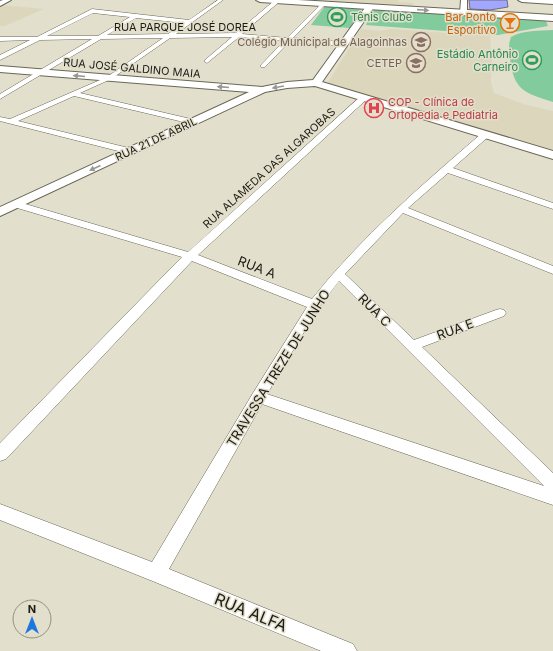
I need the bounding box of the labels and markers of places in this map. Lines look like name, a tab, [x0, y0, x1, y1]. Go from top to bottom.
sports icon: Tênis Clube	[326, 6, 348, 28]
place label: Tênis Clube	[351, 10, 412, 24]
place label: Bar Ponto Esportivo	[445, 10, 496, 37]
bar icon: Bar Ponto Esportivo	[499, 12, 521, 34]
school or university icon: Colégio Municipal de Alagoinhas	[410, 31, 432, 53]
place label: Colégio Municipal de Alagoinhas	[237, 35, 407, 49]
place label: Estádio Antônio Carneiro	[437, 47, 518, 74]
sports icon: Estádio Antônio Carneiro	[521, 49, 543, 71]
school or university icon: CETEP	[405, 52, 427, 74]
place label: CETEP	[367, 56, 402, 70]
place label: COP - Clínica de Ortopedia e Pediatria	[388, 95, 498, 122]
hospital icon: COP - Clínica de Ortopedia e Pediatria	[363, 97, 385, 119]

